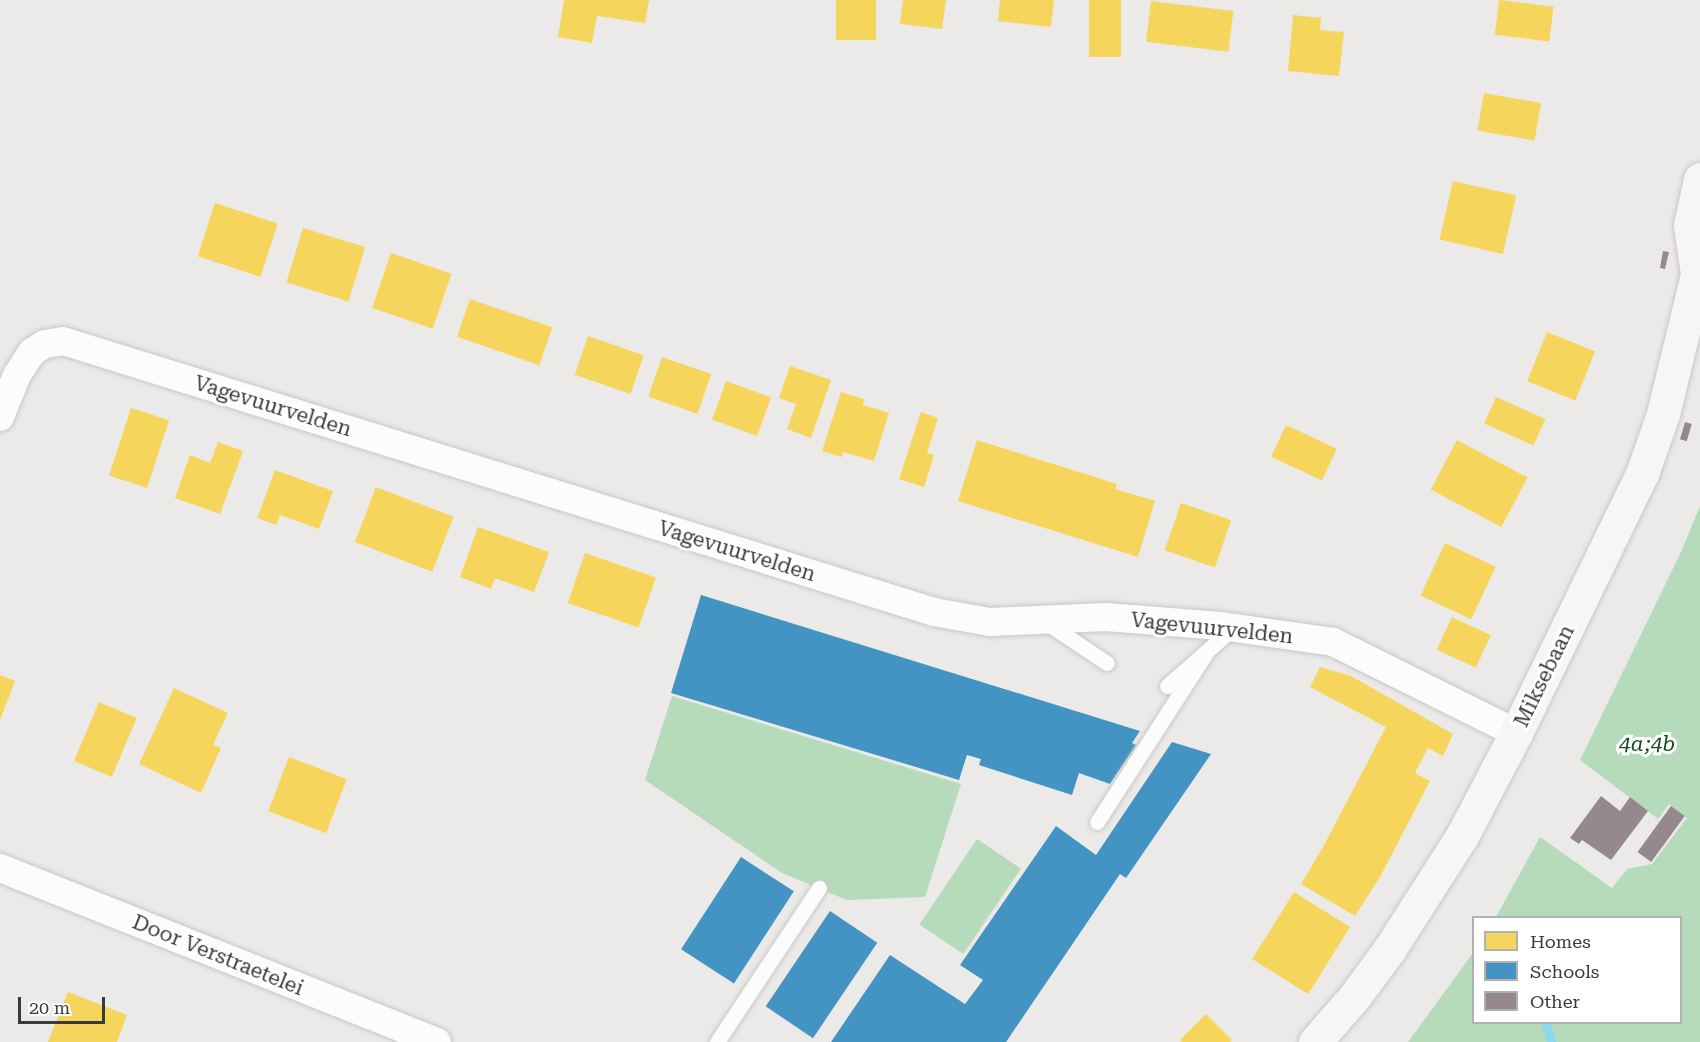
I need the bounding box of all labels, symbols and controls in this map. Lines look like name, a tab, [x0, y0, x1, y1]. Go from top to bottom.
street label: Vagevuurvelden	[191, 370, 355, 442]
street label: Vagevuurvelden	[655, 515, 819, 587]
street label: Vagevuurvelden	[1130, 607, 1294, 649]
street label: Miksebaan	[1508, 621, 1580, 731]
park label: 4a;4b	[1619, 731, 1675, 757]
street label: Door Verstraetelei	[129, 909, 307, 1001]
legend	[1472, 916, 1682, 1024]
text: Homes	[1530, 931, 1591, 952]
text: Schools	[1530, 961, 1599, 982]
scale bar	[21, 985, 108, 1023]
text: Other	[1530, 991, 1580, 1012]
text: 20 m	[29, 997, 70, 1018]

